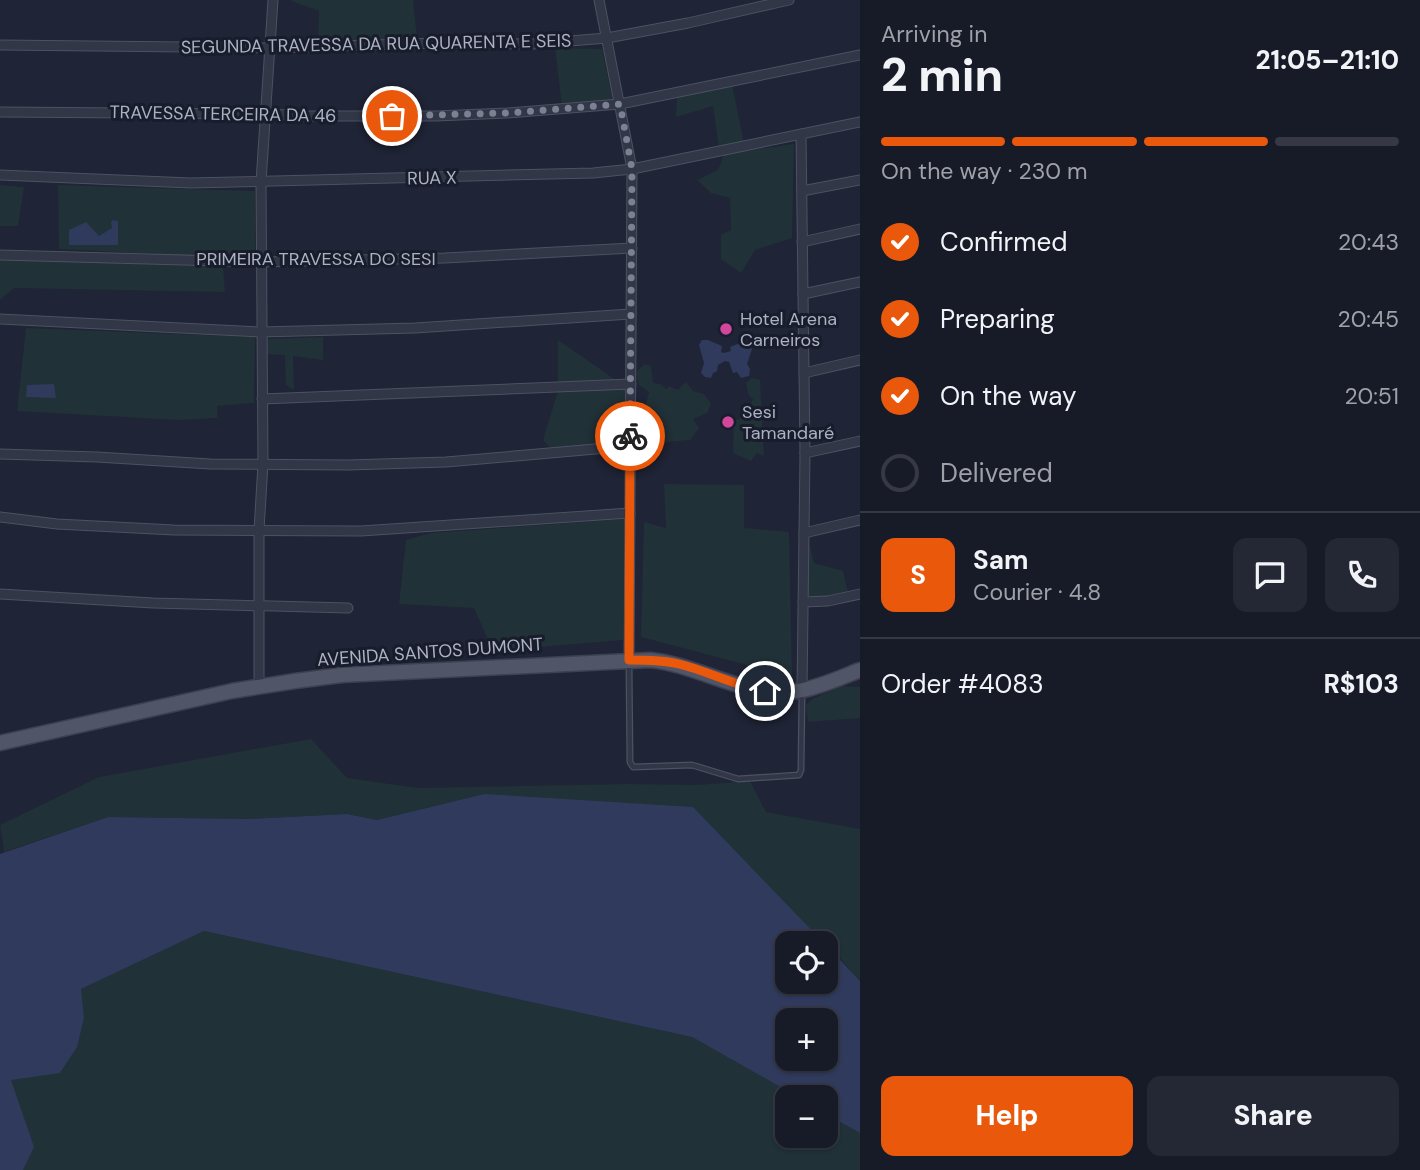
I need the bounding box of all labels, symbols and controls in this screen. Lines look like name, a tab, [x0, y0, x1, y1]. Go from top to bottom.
text: Arriving in	[881, 19, 987, 49]
street label: SEGUNDA TRAVESSA DA RUA QUARENTA E SEIS	[181, 29, 571, 59]
text: 21:05–21:10	[1256, 43, 1399, 77]
text: 2 min	[881, 45, 1003, 105]
pin	[362, 86, 422, 146]
icon: bag	[373, 97, 411, 135]
street label: TRAVESSA TERCEIRA DA 46	[109, 100, 337, 128]
text: On the way · 230 m	[881, 156, 1088, 186]
street label: RUA X	[407, 166, 457, 190]
icon: check	[881, 223, 919, 261]
text: Confirmed	[940, 225, 1067, 259]
text: 20:43	[1338, 227, 1399, 257]
street label: PRIMEIRA TRAVESSA DO SESI	[196, 247, 436, 271]
icon: check	[881, 300, 919, 338]
text: Preparing	[940, 302, 1055, 336]
text: 20:45	[1338, 304, 1399, 334]
place label: Hotel Arena Carneiros	[740, 307, 837, 352]
marker: Hotel Arena Carneiros	[718, 321, 734, 337]
icon: check	[881, 377, 919, 415]
text: On the way	[940, 379, 1076, 413]
text: 20:51	[1344, 381, 1399, 411]
place label: Sesi Tamandaré	[742, 400, 834, 445]
courier	[595, 401, 665, 471]
marker: Sesi Tamandaré	[720, 414, 736, 430]
icon: bike	[611, 417, 649, 455]
text: Delivered	[940, 456, 1053, 490]
button: chat	[1233, 538, 1307, 612]
button: phone	[1325, 538, 1399, 612]
text: Sam	[973, 543, 1028, 577]
text: S	[910, 558, 926, 592]
text: Courier · 4.8	[973, 577, 1101, 607]
street label: AVENIDA SANTOS DUMONT	[316, 632, 544, 672]
pin	[735, 661, 795, 721]
text: Order #4083	[881, 667, 1044, 701]
text: R$103	[1323, 667, 1399, 701]
icon: home	[746, 672, 784, 710]
map controls	[775, 931, 838, 1148]
button: locate	[775, 931, 838, 994]
button: +	[775, 1008, 838, 1071]
button: Help	[881, 1076, 1133, 1156]
button: Share	[1147, 1076, 1399, 1156]
button: −	[775, 1085, 838, 1148]

